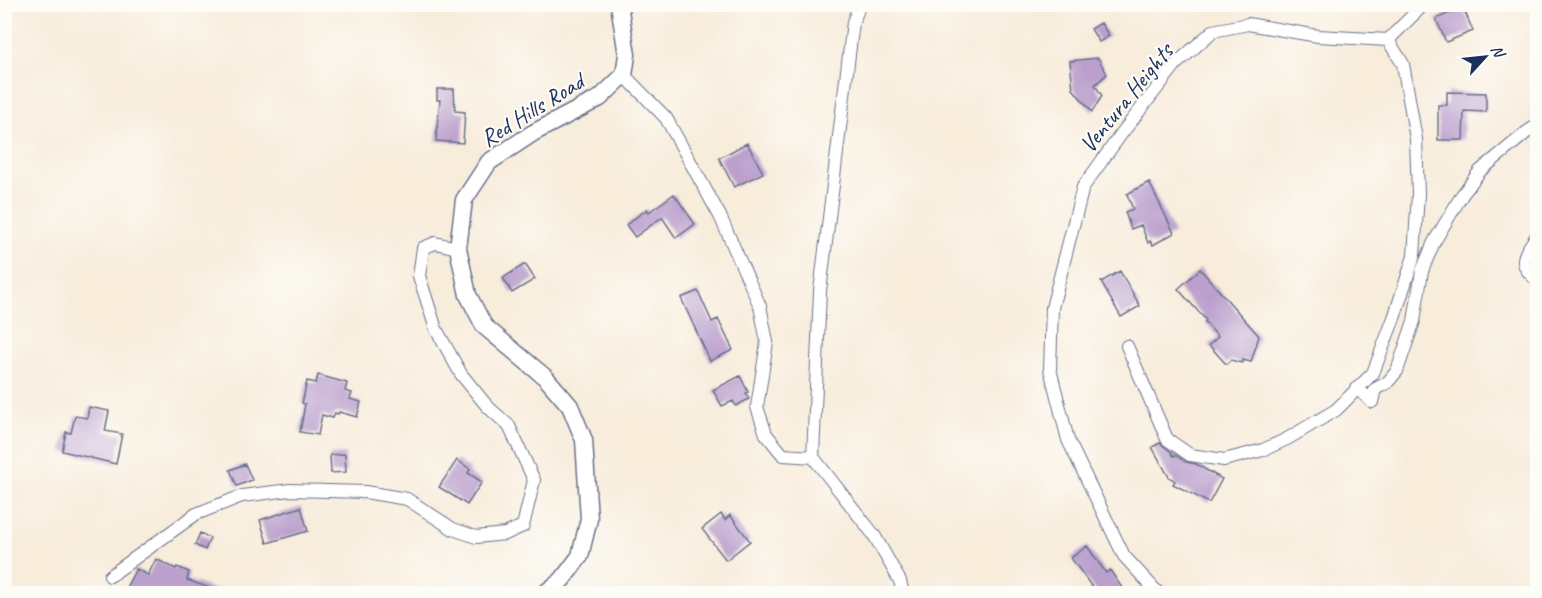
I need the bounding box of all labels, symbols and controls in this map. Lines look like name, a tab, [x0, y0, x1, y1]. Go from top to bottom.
north arrow	[1455, 27, 1515, 87]
street label: Ventura Heights	[1073, 35, 1181, 159]
text: N	[1486, 42, 1510, 62]
street label: Red Hills Road	[475, 65, 592, 153]

